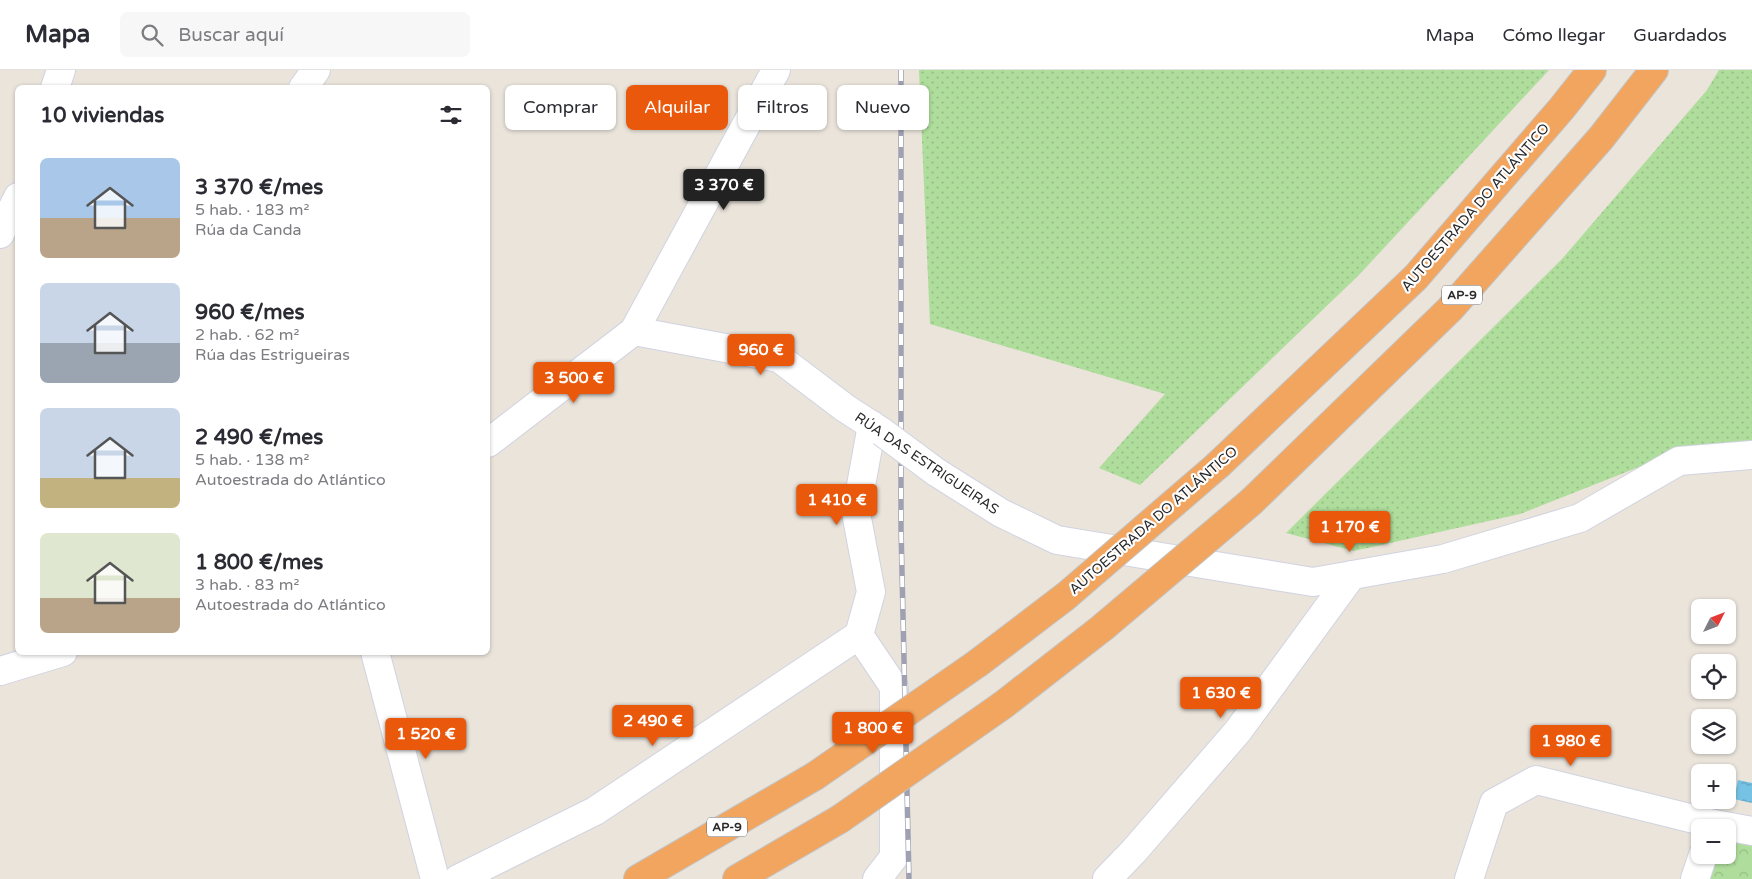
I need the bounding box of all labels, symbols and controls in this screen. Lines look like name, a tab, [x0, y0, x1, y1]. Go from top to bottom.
search box	[120, 12, 470, 57]
text: Mapa	[25, 20, 90, 49]
icon: search	[138, 21, 166, 49]
text: Buscar aquí	[178, 24, 284, 46]
text: Mapa	[1425, 24, 1474, 46]
text: Cómo llegar	[1502, 24, 1605, 46]
text: Guardados	[1633, 24, 1727, 46]
chip: Comprar	[505, 85, 616, 130]
chip: Alquilar	[626, 85, 728, 130]
chip: Filtros	[738, 85, 827, 130]
chip: Nuevo	[837, 85, 929, 130]
icon: filters	[437, 101, 465, 129]
text: 10 viviendas	[40, 103, 164, 128]
street label: AUTOESTRADA DO ATLÁNTICO	[1398, 120, 1553, 295]
pin: 3 370 €	[678, 168, 770, 211]
text: 3 370 €/mes	[195, 175, 323, 200]
text: 3 370 €	[694, 175, 754, 195]
icon: home	[80, 178, 140, 238]
text: 5 hab. · 183 m²	[195, 200, 309, 220]
text: Rúa da Canda	[195, 220, 301, 240]
road number: AP-9	[1442, 286, 1482, 304]
text: 960 €/mes	[195, 300, 305, 325]
icon: home	[80, 303, 140, 363]
text: 2 hab. · 62 m²	[195, 325, 299, 345]
pin: 960 €	[726, 334, 796, 376]
text: 960 €	[738, 340, 784, 360]
text: Rúa das Estrigueiras	[195, 345, 350, 365]
pin: 3 500 €	[528, 362, 620, 404]
text: 3 500 €	[544, 368, 604, 388]
street label: RÚA DAS ESTRIGUEIRAS	[851, 409, 1002, 518]
text: 2 490 €/mes	[195, 425, 323, 450]
icon: home	[80, 428, 140, 488]
street label: AUTOESTRADA DO ATLÁNTICO	[1066, 443, 1241, 598]
text: 5 hab. · 138 m²	[195, 450, 309, 470]
text: Autoestrada do Atlántico	[195, 470, 386, 490]
pin: 1 410 €	[791, 484, 883, 526]
text: 1 410 €	[807, 490, 867, 510]
pin: 1 170 €	[1304, 510, 1396, 553]
text: 1 170 €	[1320, 517, 1380, 537]
text: 1 800 €/mes	[195, 550, 323, 575]
icon: home	[80, 553, 140, 613]
text: 3 hab. · 83 m²	[195, 575, 299, 595]
text: Autoestrada do Atlántico	[195, 595, 386, 615]
north arrow	[1691, 599, 1736, 644]
map controls	[1691, 599, 1736, 864]
button: locate	[1691, 654, 1736, 699]
pin: 1 630 €	[1175, 676, 1267, 719]
text: 1 630 €	[1191, 683, 1251, 703]
pin: 2 490 €	[607, 704, 699, 747]
button: layers	[1691, 709, 1736, 754]
text: 2 490 €	[623, 711, 683, 731]
pin: 1 800 €	[827, 712, 919, 754]
pin: 1 520 €	[380, 718, 472, 760]
text: 1 800 €	[843, 718, 903, 738]
text: 1 520 €	[396, 724, 456, 744]
pin: 1 980 €	[1525, 724, 1617, 767]
text: 1 980 €	[1541, 731, 1601, 751]
button: +	[1691, 764, 1736, 809]
road number: AP-9	[707, 818, 747, 836]
button: −	[1691, 819, 1736, 864]

